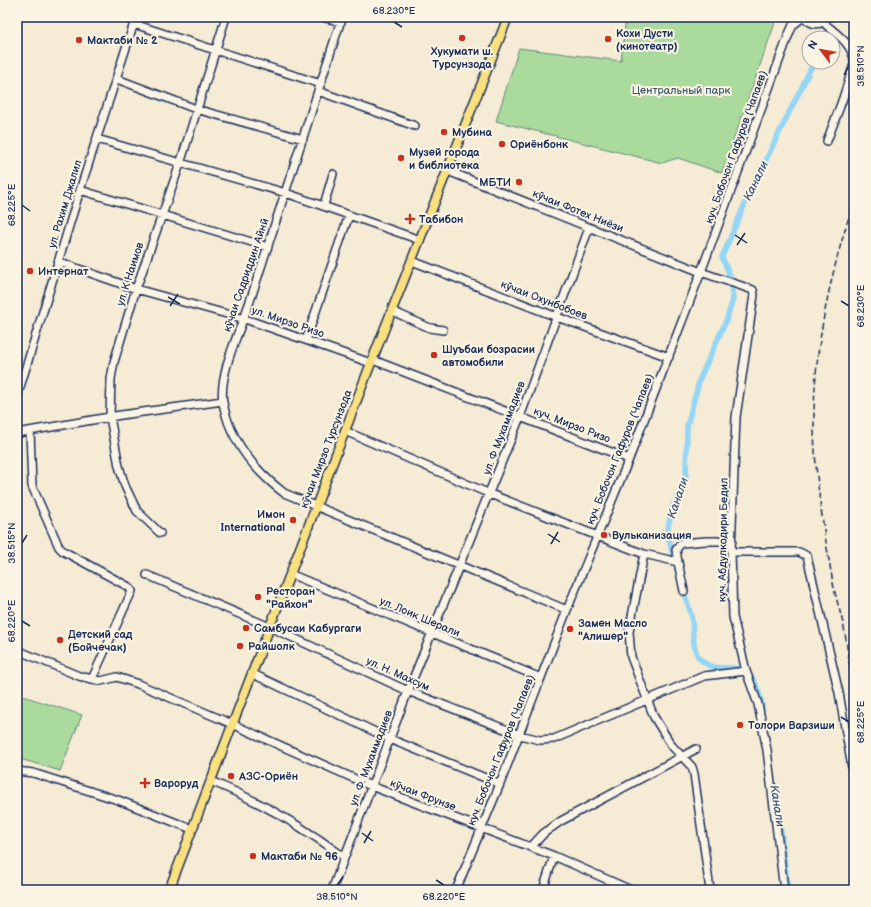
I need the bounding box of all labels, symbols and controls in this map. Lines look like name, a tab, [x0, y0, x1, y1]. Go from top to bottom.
text: 68.230°E	[373, 5, 416, 17]
place label: Кохи Дусти (кинотеатр)	[616, 27, 678, 53]
north arrow	[801, 30, 841, 70]
marker: Хукумати ш. Турсунзода	[457, 33, 467, 43]
place label: Мактаби № 2	[87, 34, 158, 47]
marker: Кохи Дусти (кинотеатр)	[603, 34, 613, 44]
marker: Мактаби № 2	[74, 35, 84, 45]
text: N	[805, 38, 821, 52]
place label: Хукумати ш. Турсунзода	[430, 45, 494, 71]
text: 38.510°N	[855, 45, 867, 87]
street label: куч. Бобочон Гафуров (Чапаев)	[702, 69, 770, 225]
park label: Центральный парк	[632, 84, 730, 97]
place label: Мубина	[452, 126, 493, 139]
marker: Мубина	[439, 127, 449, 137]
place label: Ориёнбонк	[510, 138, 568, 151]
marker: Ориёнбонк	[497, 139, 507, 149]
place label: Музей города и библиотека	[409, 146, 480, 172]
marker: Музей города и библиотека	[396, 153, 406, 163]
street label: ул. Рахим Джалил	[45, 158, 85, 250]
water label: Канали	[740, 158, 772, 203]
place label: МБТИ	[479, 176, 511, 189]
marker: МБТИ	[514, 177, 524, 187]
text: 68.225°E	[6, 183, 18, 226]
street label: кӯчаи Фотех Ниёзи	[531, 187, 625, 235]
marker: Табибон	[404, 213, 416, 225]
place label: Табибон	[419, 213, 463, 226]
street label: кӯчаи Садриддин Айнӣ	[220, 217, 272, 333]
street label: ул. К Наимов	[114, 240, 146, 307]
place label: Интернат	[38, 265, 89, 278]
marker: Интернат	[25, 266, 35, 276]
street label: кӯчаи Охунбобоев	[499, 278, 589, 323]
text: 68.230°E	[855, 284, 867, 327]
street label: ул. Мирзо Ризо	[250, 303, 326, 341]
place label: Шуъбаи бозрасии автомобили	[442, 343, 535, 369]
marker: Шуъбаи бозрасии автомобили	[429, 350, 439, 360]
street label: куч. Бобочон Гафуров (Чапаев)	[584, 372, 656, 526]
street label: ул. Ф Мухаммадиев	[480, 379, 528, 477]
street label: кӯчаи Мирзо Турсунзода	[297, 388, 355, 510]
street label: куч. Мирзо Ризо	[532, 404, 613, 446]
water label: Канали	[664, 475, 692, 520]
street label: куч. Абдулкодири Бедил	[715, 478, 731, 602]
place label: Имон International	[221, 508, 285, 534]
marker: Имон International	[288, 515, 298, 525]
text: 38.515°N	[6, 522, 18, 564]
place label: Вульканизация	[612, 529, 692, 542]
marker: Вульканизация	[599, 530, 609, 540]
place label: Ресторан "Райхон"	[266, 585, 315, 611]
marker: Ресторан "Райхон"	[253, 592, 263, 602]
street label: ул. Лоик Шерали	[378, 594, 462, 640]
text: 68.220°E	[6, 599, 18, 642]
place label: Замен Масло "Алишер"	[578, 617, 647, 643]
place label: Самбусаи Кабургаги	[254, 622, 361, 635]
marker: Самбусаи Кабургаги	[241, 623, 251, 633]
marker: Замен Масло "Алишер"	[565, 624, 575, 634]
place label: Детский сад (Бойчечак)	[68, 628, 133, 654]
marker: Детский сад (Бойчечак)	[55, 635, 65, 645]
place label: Райшолк	[248, 640, 295, 653]
marker: Райшолк	[235, 641, 245, 651]
street label: ул. Н. Махсум	[364, 654, 432, 694]
street label: куч. Бобочон Гафуров (Чапаев)	[465, 673, 537, 827]
text: 68.225°E	[855, 700, 867, 743]
street label: ул. Ф. Мухаммадиев	[347, 708, 395, 808]
place label: Толори Варзиши	[748, 719, 835, 732]
marker: Толори Варзиши	[735, 720, 745, 730]
place label: АЗС-Ориён	[238, 770, 298, 783]
marker: АЗС-Ориён	[226, 771, 236, 781]
street label: кӯчаи Фрунзе	[388, 776, 458, 814]
marker: Вароруд	[139, 777, 151, 789]
place label: Вароруд	[154, 777, 199, 790]
water label: Канали	[766, 784, 788, 828]
place label: Мактаби № 96	[261, 850, 338, 863]
marker: Мактаби № 96	[248, 851, 258, 861]
text: 38.510°N	[316, 891, 358, 903]
text: 68.220°E	[423, 891, 466, 903]

